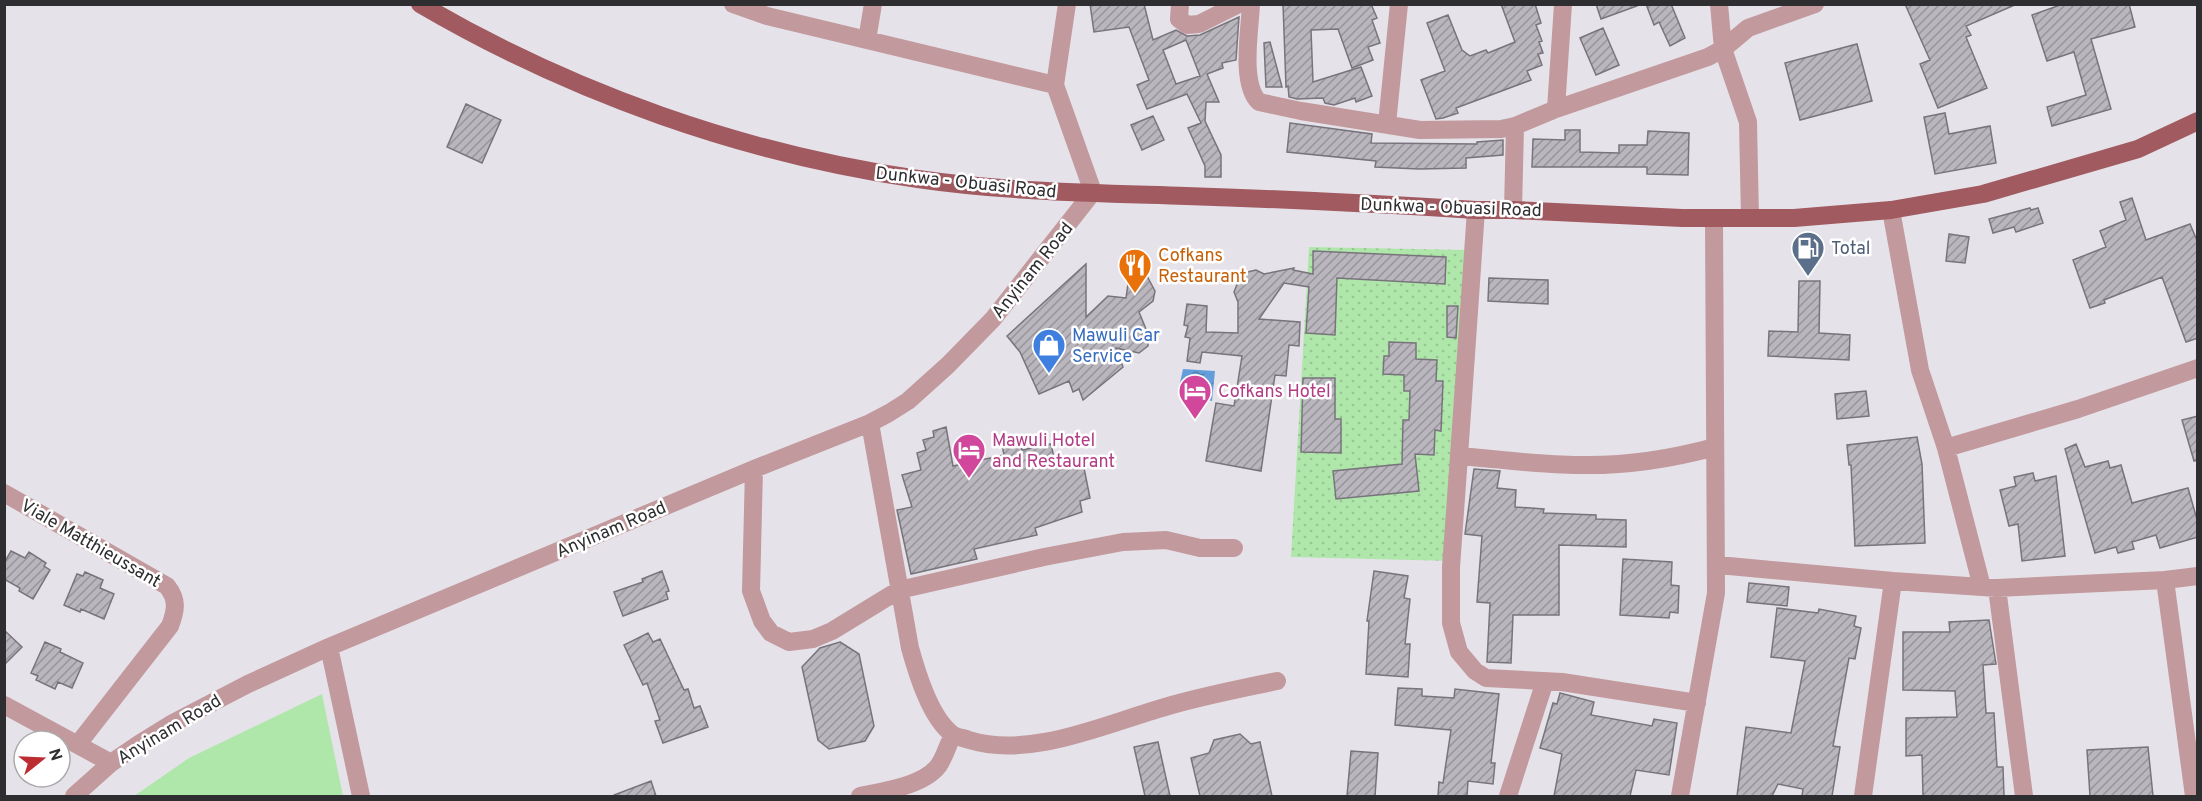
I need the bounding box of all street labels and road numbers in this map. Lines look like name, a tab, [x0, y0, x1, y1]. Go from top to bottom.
street label: Dunkwa - Obuasi Road	[874, 163, 1057, 204]
street label: Dunkwa - Obuasi Road	[1360, 194, 1542, 223]
street label: Anyinam Road	[987, 218, 1079, 324]
street label: Viale Matthieussant	[16, 495, 164, 594]
street label: Anyinam Road	[553, 497, 670, 564]
street label: Anyinam Road	[113, 690, 226, 770]

